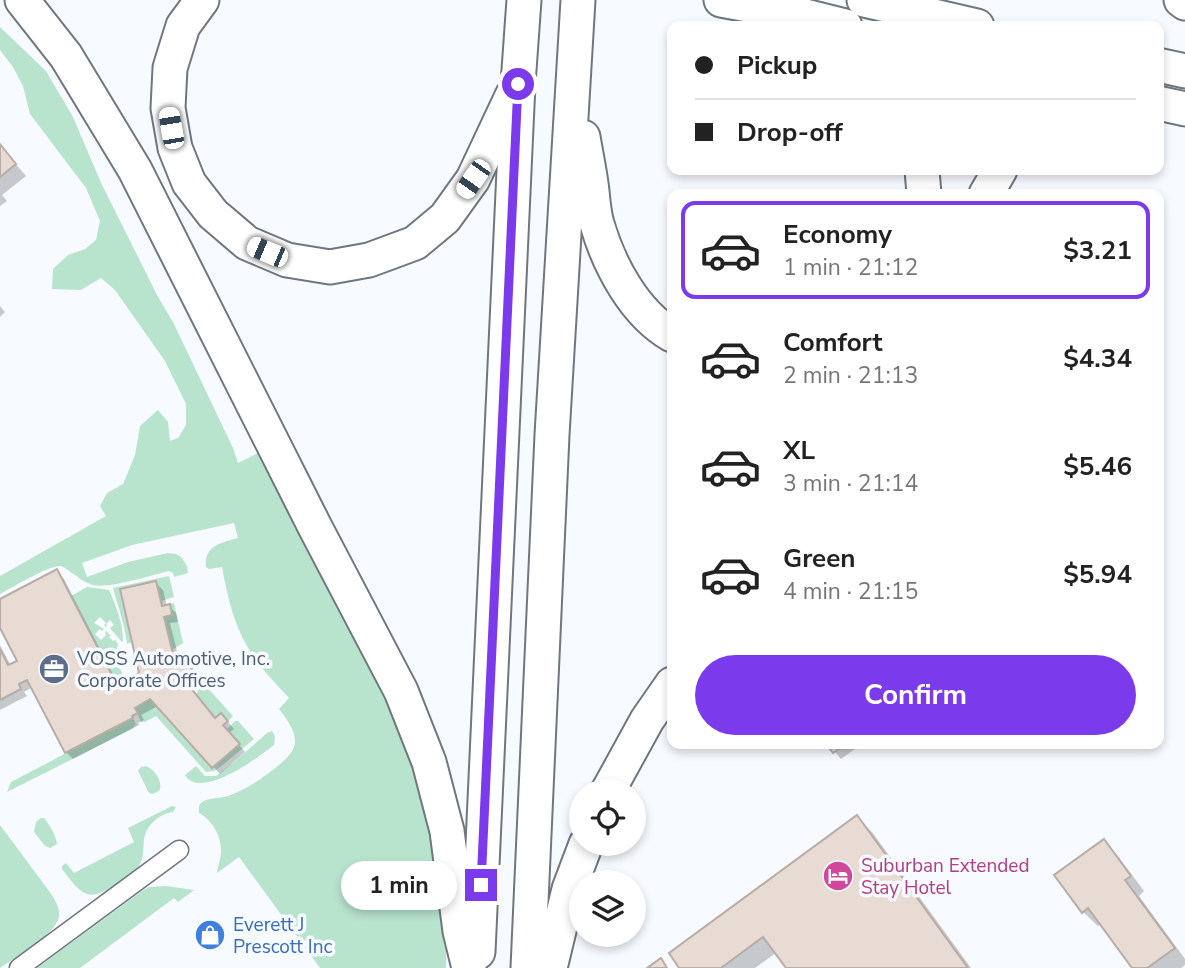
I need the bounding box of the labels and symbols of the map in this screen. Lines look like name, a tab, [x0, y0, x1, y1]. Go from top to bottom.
route start	[502, 68, 534, 100]
car	[158, 105, 185, 151]
car	[453, 156, 494, 202]
car	[244, 234, 291, 270]
place label: VOSS Automotive, Inc. Corporate Offices	[76, 646, 270, 694]
office icon: VOSS Automotive, Inc. Corporate Offices	[37, 652, 71, 686]
place label: Suburban Extended Stay Hotel	[861, 853, 1029, 901]
hotel icon: Suburban Extended Stay Hotel	[821, 859, 855, 893]
callout: 1 min	[341, 860, 456, 910]
route end	[465, 869, 497, 901]
place label: Everett J Prescott Inc	[233, 912, 332, 960]
shop icon: Everett J Prescott Inc	[193, 918, 227, 952]

